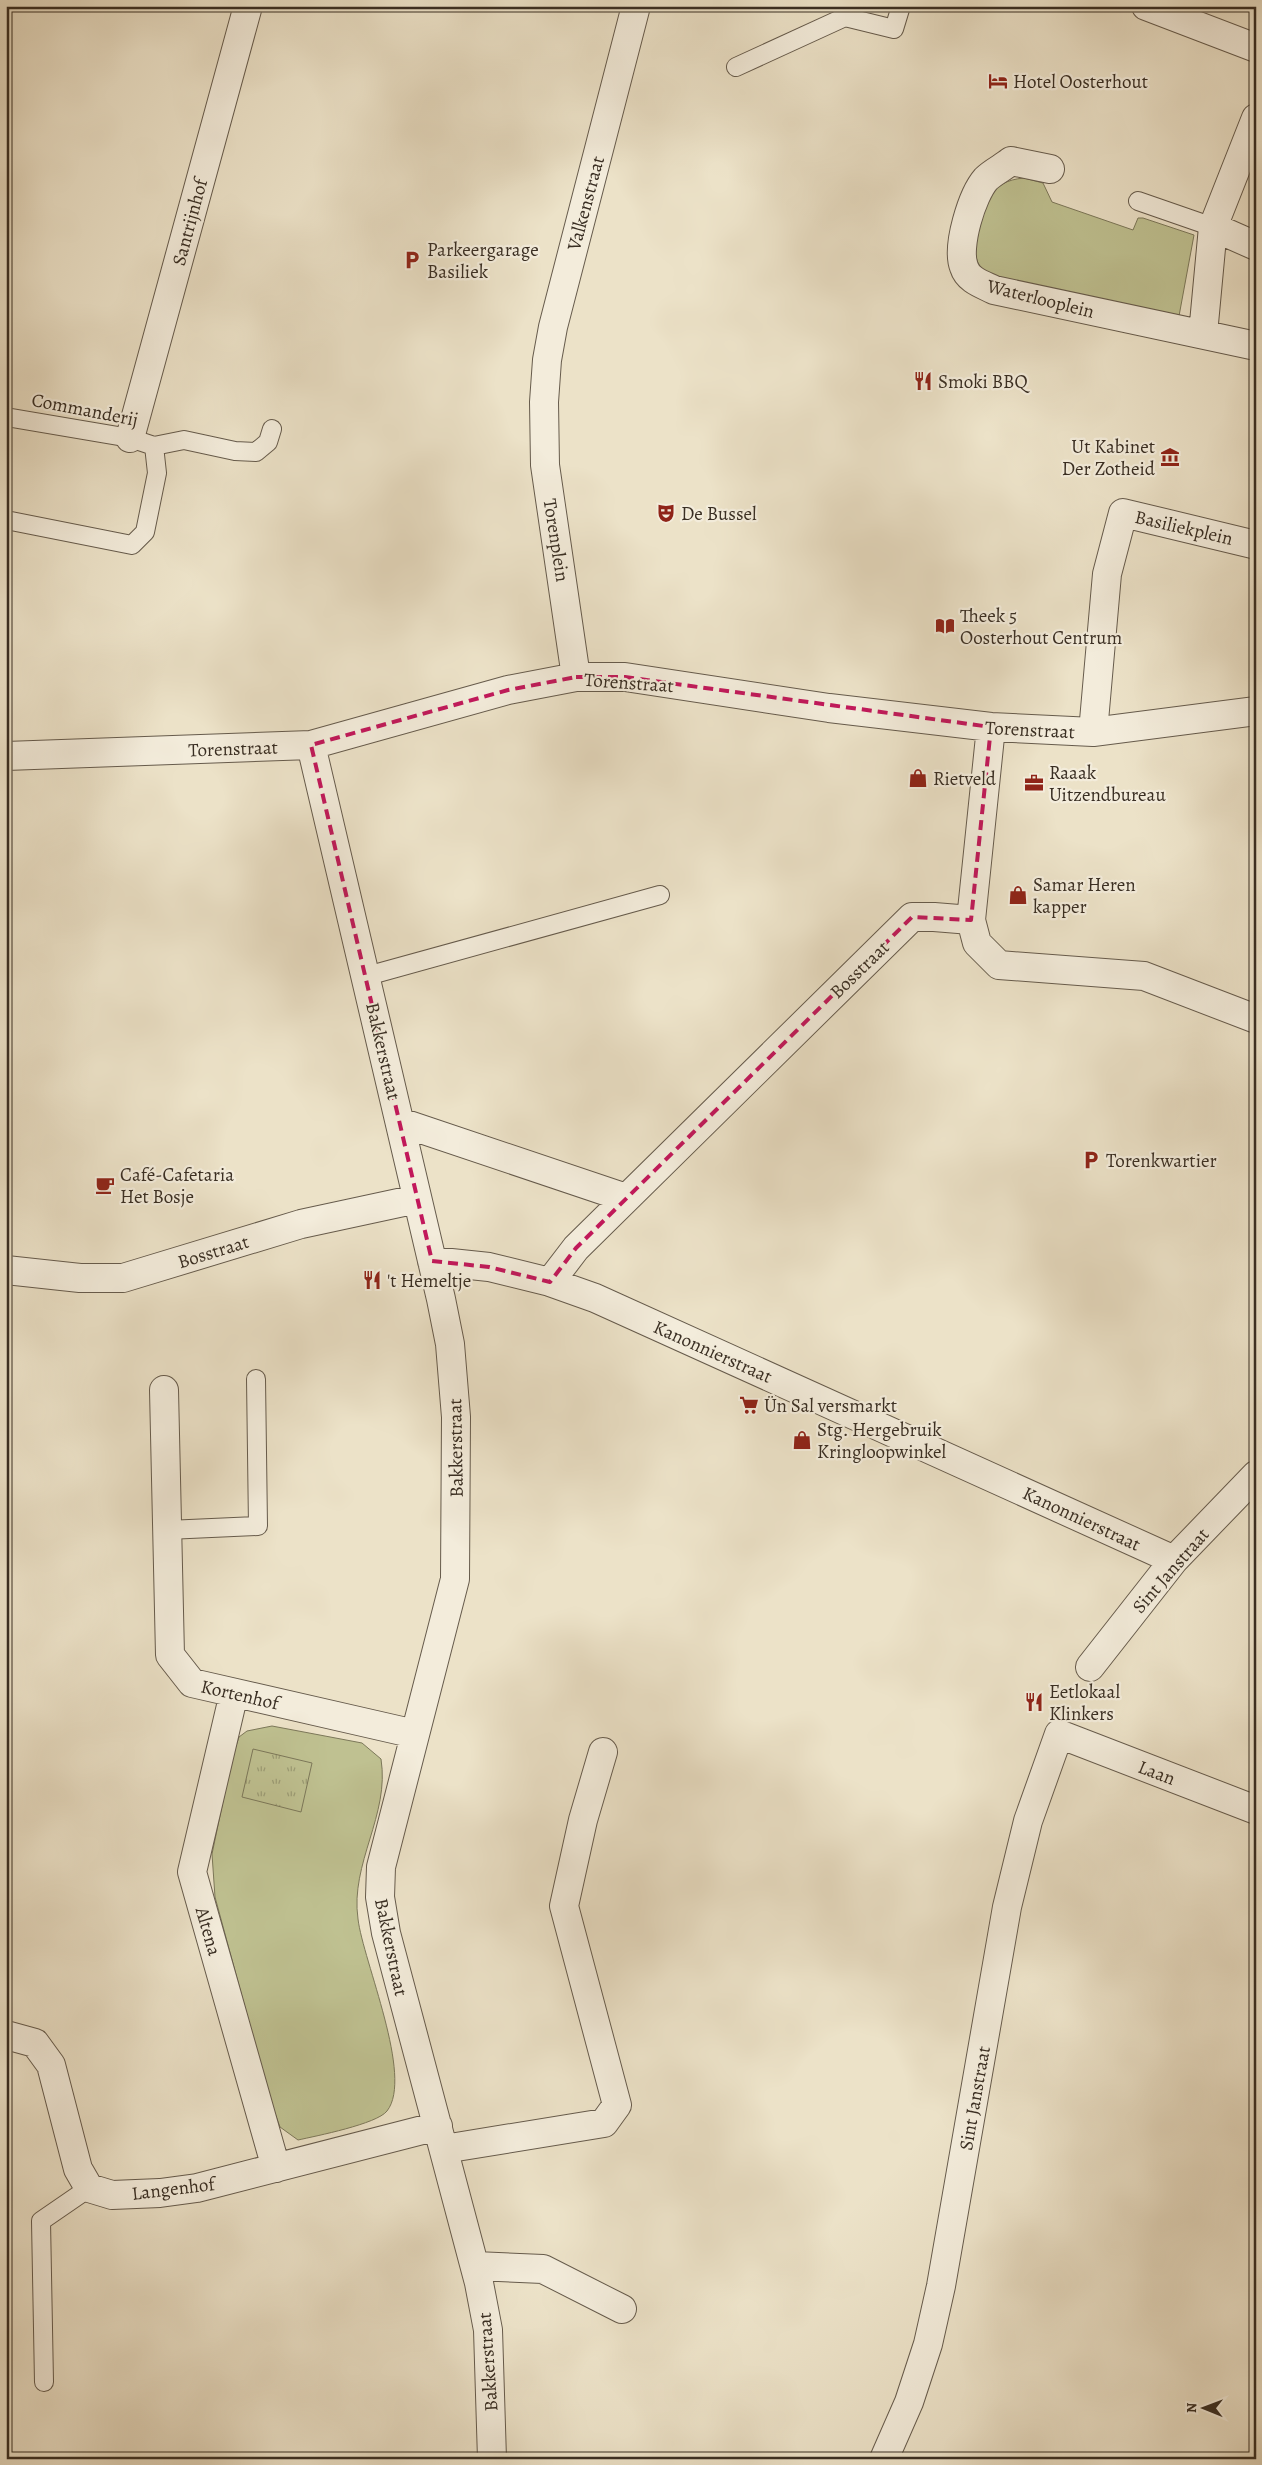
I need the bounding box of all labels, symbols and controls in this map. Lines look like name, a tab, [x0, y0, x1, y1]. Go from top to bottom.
place label: Hotel Oosterhout	[1013, 69, 1148, 95]
hotel icon: Hotel Oosterhout	[987, 70, 1009, 92]
street label: Valkenstraat	[561, 153, 611, 254]
street label: Santrijnhof	[166, 173, 215, 269]
place label: Parkeergarage Basiliek	[427, 237, 539, 285]
parking icon: Parkeergarage Basiliek	[401, 249, 423, 271]
street label: Waterlooplein	[983, 273, 1097, 325]
place label: Smoki BBQ	[938, 369, 1030, 395]
restaurant icon: Smoki BBQ	[912, 370, 934, 392]
street label: Commanderij	[29, 387, 140, 433]
place label: Ut Kabinet Der Zotheid	[1062, 434, 1156, 482]
museum icon: Ut Kabinet Der Zotheid	[1159, 446, 1181, 468]
street label: Torenplein	[537, 497, 575, 584]
place label: De Bussel	[681, 501, 757, 527]
theatre icon: De Bussel	[655, 502, 677, 524]
street label: Basiliekplein	[1132, 504, 1235, 552]
place label: Theek 5 Oosterhout Centrum	[960, 603, 1122, 651]
library icon: Theek 5 Oosterhout Centrum	[934, 615, 956, 637]
street label: Torenstraat	[583, 667, 675, 699]
street label: Torenstraat	[984, 715, 1075, 745]
street label: Torenstraat	[188, 734, 278, 764]
place label: Raaak Uitzendbureau	[1049, 760, 1166, 808]
place label: Rietveld	[933, 766, 997, 792]
shop icon: Rietveld	[907, 767, 929, 789]
office icon: Raaak Uitzendbureau	[1023, 772, 1045, 794]
place label: Samar Heren kapper	[1033, 872, 1136, 920]
shop icon: Samar Heren kapper	[1007, 884, 1029, 906]
street label: Bosstraat	[824, 935, 895, 1005]
street label: Bakkerstraat	[359, 1000, 407, 1103]
place label: Torenkwartier	[1106, 1148, 1217, 1174]
parking icon: Torenkwartier	[1080, 1149, 1102, 1171]
place label: Café-Cafetaria Het Bosje	[120, 1162, 234, 1210]
cafe icon: Café-Cafetaria Het Bosje	[94, 1174, 116, 1196]
street label: Bosstraat	[174, 1229, 252, 1275]
place label: 't Hemeltje	[387, 1268, 471, 1294]
restaurant icon: 't Hemeltje	[361, 1269, 383, 1291]
street label: Kanonnierstraat	[649, 1314, 776, 1390]
place label: Ün Sal versmarkt	[764, 1393, 897, 1419]
supermarket icon: Ün Sal versmarkt	[738, 1394, 760, 1416]
street label: Bakkerstraat	[442, 1398, 470, 1498]
place label: Stg. Hergebruik Kringloopwinkel	[817, 1417, 947, 1465]
shop icon: Stg. Hergebruik Kringloopwinkel	[791, 1429, 813, 1451]
street label: Kanonnierstraat	[1018, 1480, 1145, 1558]
street label: Sint Janstraat	[1126, 1522, 1215, 1619]
street label: Kortenhof	[198, 1673, 284, 1717]
place label: Eetlokaal Klinkers	[1049, 1679, 1120, 1727]
restaurant icon: Eetlokaal Klinkers	[1023, 1691, 1045, 1713]
street label: Laan	[1134, 1754, 1179, 1792]
street label: Bakkerstraat	[368, 1896, 414, 1999]
street label: Altena	[188, 1903, 227, 1959]
street label: Sint Janstraat	[953, 2044, 997, 2152]
street label: Langenhof	[130, 2171, 219, 2207]
street label: Bakkerstraat	[472, 2311, 504, 2412]
north arrow	[1180, 2382, 1230, 2432]
text: N	[1182, 2403, 1201, 2413]

